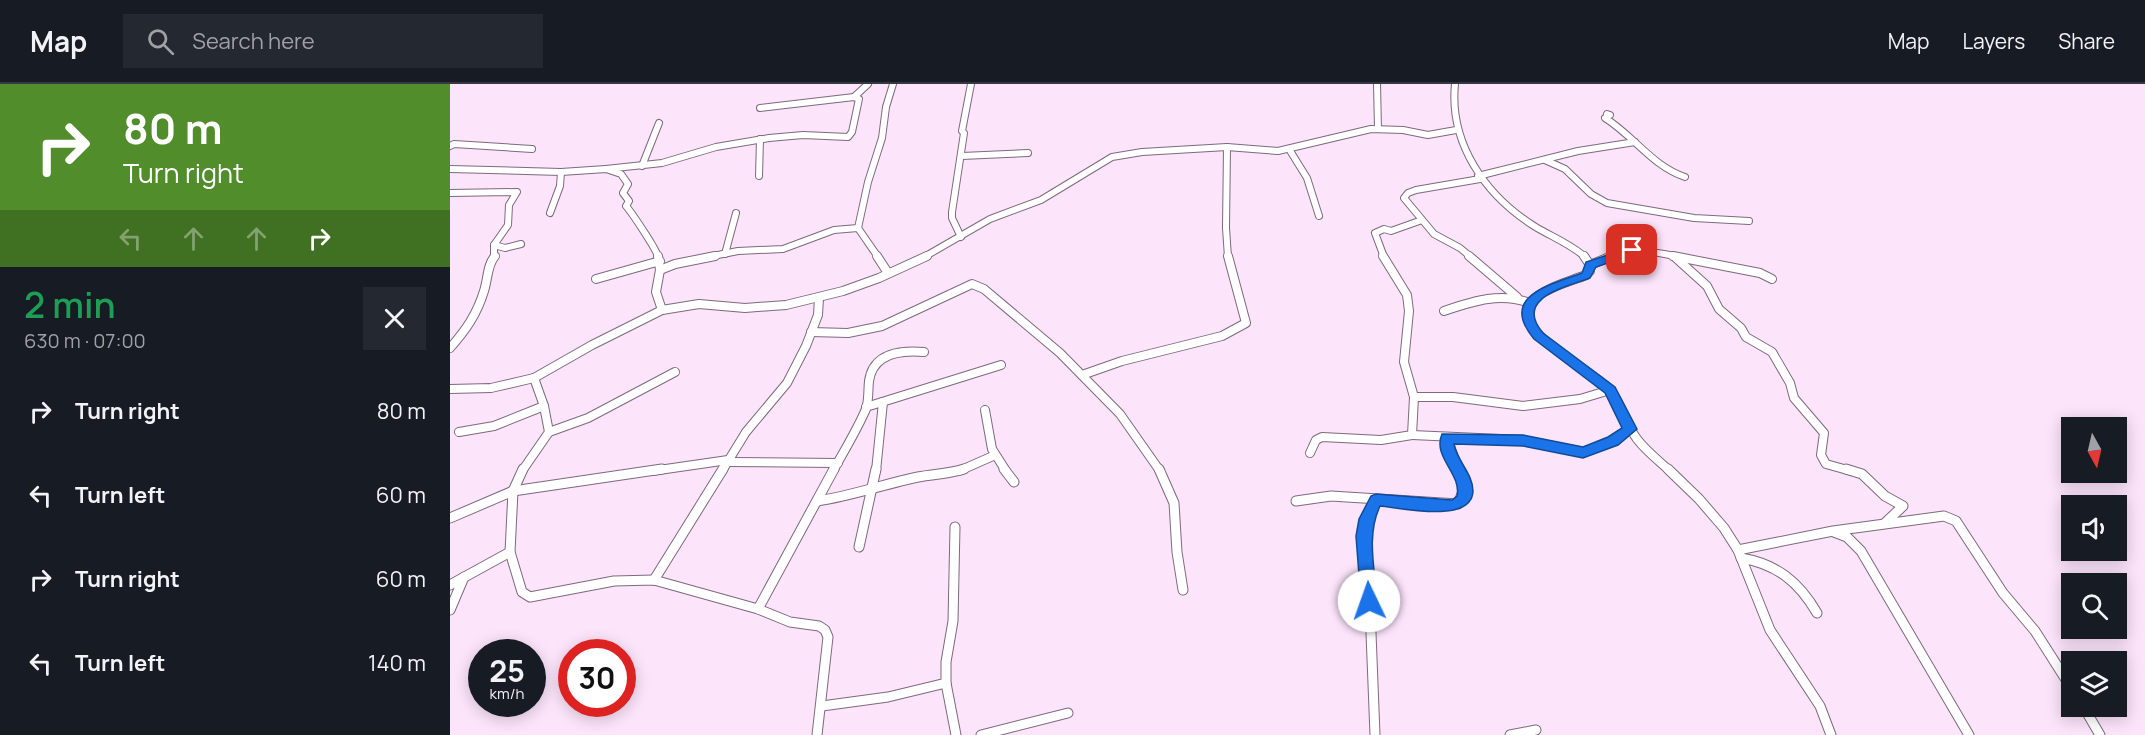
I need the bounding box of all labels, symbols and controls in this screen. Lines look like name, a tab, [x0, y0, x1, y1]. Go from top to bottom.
search box	[123, 14, 543, 68]
text: Map	[30, 22, 87, 60]
icon: search	[144, 25, 177, 58]
text: Search here	[192, 26, 315, 56]
text: Map	[1888, 27, 1929, 55]
text: Layers	[1962, 27, 2025, 55]
text: Share	[2058, 27, 2115, 55]
text: 80 m	[123, 99, 223, 157]
icon: right	[24, 108, 102, 186]
text: Turn right	[123, 154, 244, 191]
icon: left	[114, 222, 147, 255]
icon: ahead	[177, 222, 210, 255]
icon: ahead	[240, 222, 273, 255]
icon: right	[303, 222, 336, 255]
pin	[1606, 224, 1657, 275]
icon: arrive	[1615, 233, 1648, 266]
text: 2 min	[24, 280, 116, 329]
button: close	[363, 287, 426, 350]
text: 630 m · 07:00	[24, 327, 146, 354]
icon: right	[24, 395, 57, 428]
text: Turn right	[75, 396, 180, 426]
text: 80 m	[377, 396, 426, 426]
north arrow	[2061, 417, 2127, 483]
map controls	[2061, 417, 2127, 717]
icon: left	[24, 479, 57, 512]
text: Turn left	[75, 480, 165, 510]
text: 60 m	[376, 480, 426, 510]
button: sound	[2061, 495, 2127, 561]
icon: right	[24, 563, 57, 596]
text: Turn right	[75, 564, 180, 594]
text: 60 m	[376, 564, 426, 594]
position arrow	[1337, 569, 1401, 633]
button: search	[2061, 573, 2127, 639]
speed limit sign: 30	[558, 639, 636, 717]
icon: left	[24, 647, 57, 680]
text: Turn left	[75, 648, 165, 678]
text: 140 m	[368, 648, 426, 678]
text: 25	[489, 650, 525, 691]
button: layers	[2061, 651, 2127, 717]
text: km/h	[490, 683, 524, 704]

